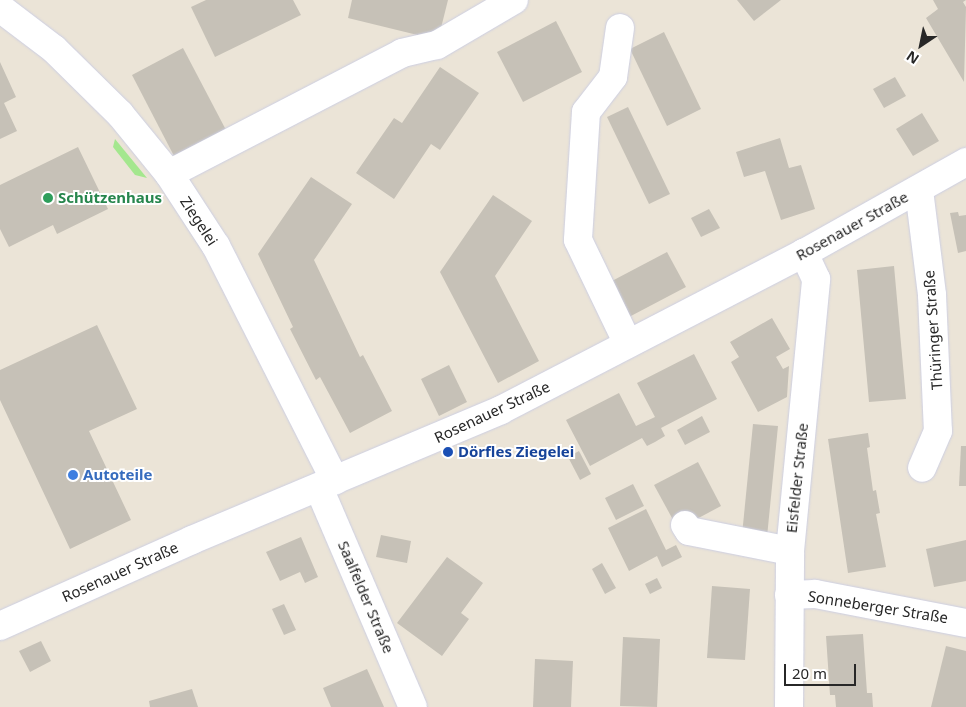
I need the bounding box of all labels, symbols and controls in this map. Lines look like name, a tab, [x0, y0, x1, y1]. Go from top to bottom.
north arrow	[896, 20, 946, 70]
text: N	[902, 47, 922, 69]
street label: Rosenauer Straße	[793, 188, 911, 264]
place label: Schützenhaus	[58, 189, 162, 207]
marker: Schützenhaus	[42, 192, 54, 204]
street label: Ziegelei	[177, 193, 221, 249]
street label: Thüringer Straße	[920, 270, 946, 390]
street label: Rosenauer Straße	[431, 377, 553, 447]
street label: Eisfelder Straße	[782, 422, 812, 534]
place label: Dörfles Ziegelei	[458, 443, 574, 461]
marker: Dörfles Ziegelei	[442, 446, 454, 458]
place label: Autoteile	[83, 466, 152, 484]
marker: Autoteile	[67, 469, 79, 481]
street label: Rosenauer Straße	[59, 538, 181, 606]
street label: Saalfelder Straße	[334, 538, 398, 656]
street label: Sonneberger Straße	[807, 587, 949, 627]
scale bar	[786, 654, 858, 686]
text: 20 m	[792, 663, 827, 683]

